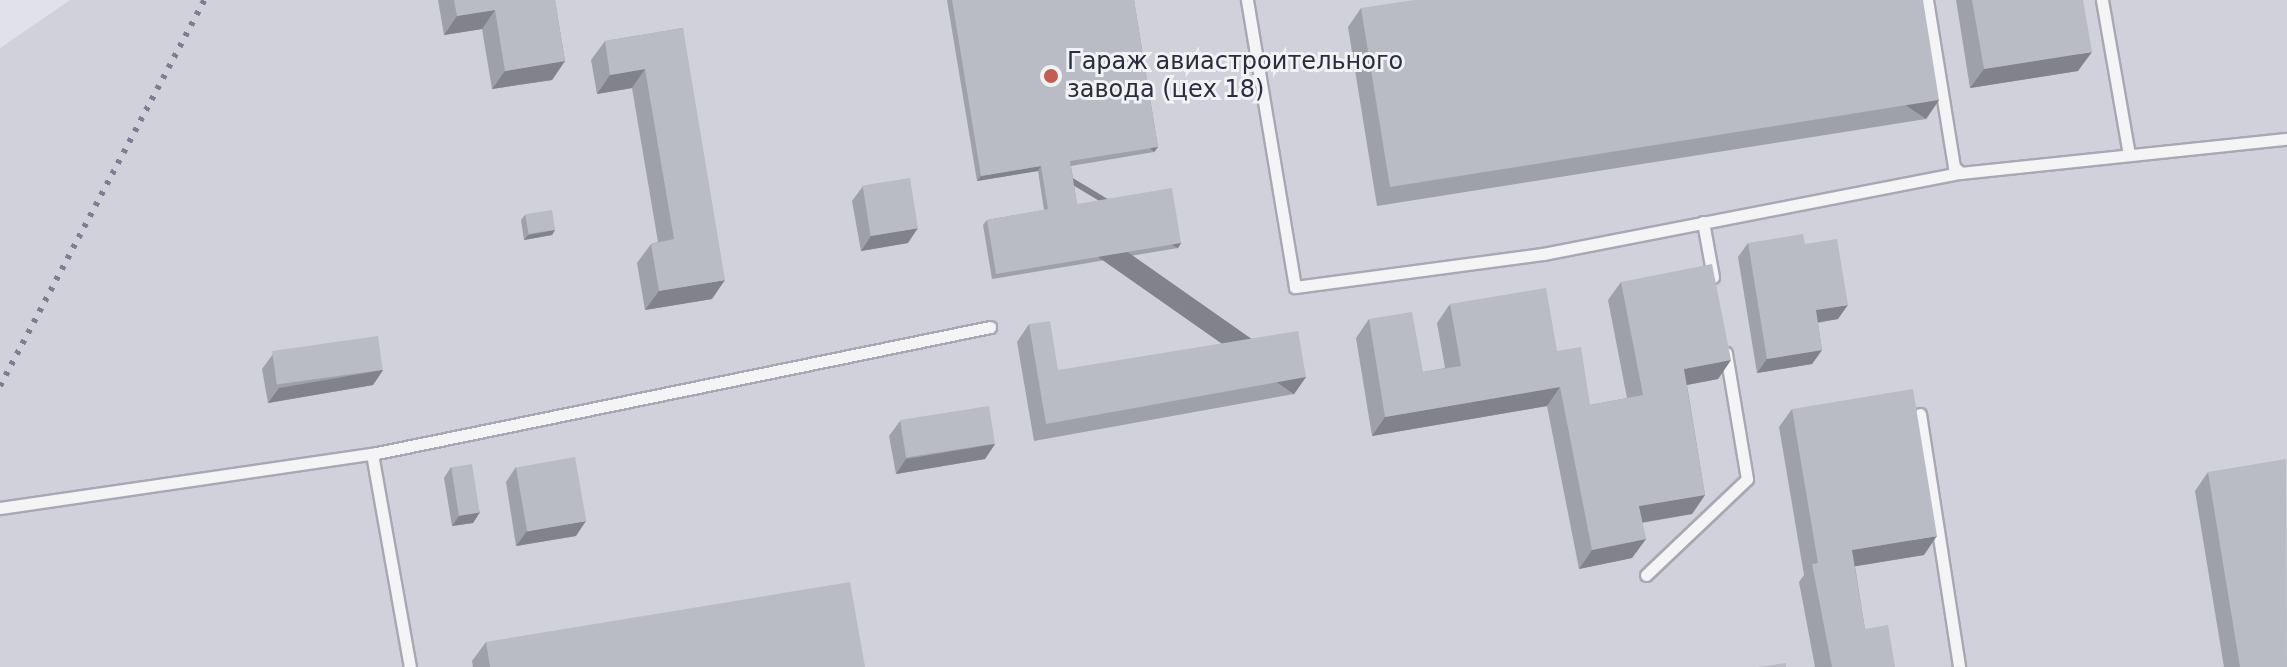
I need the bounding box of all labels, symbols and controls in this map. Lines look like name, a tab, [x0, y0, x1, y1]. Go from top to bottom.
place label: Гараж авиастроительного завода (цех 18)	[1067, 48, 1403, 104]
marker: Гараж авиастроительного завода (цех 18)	[1042, 67, 1060, 85]

